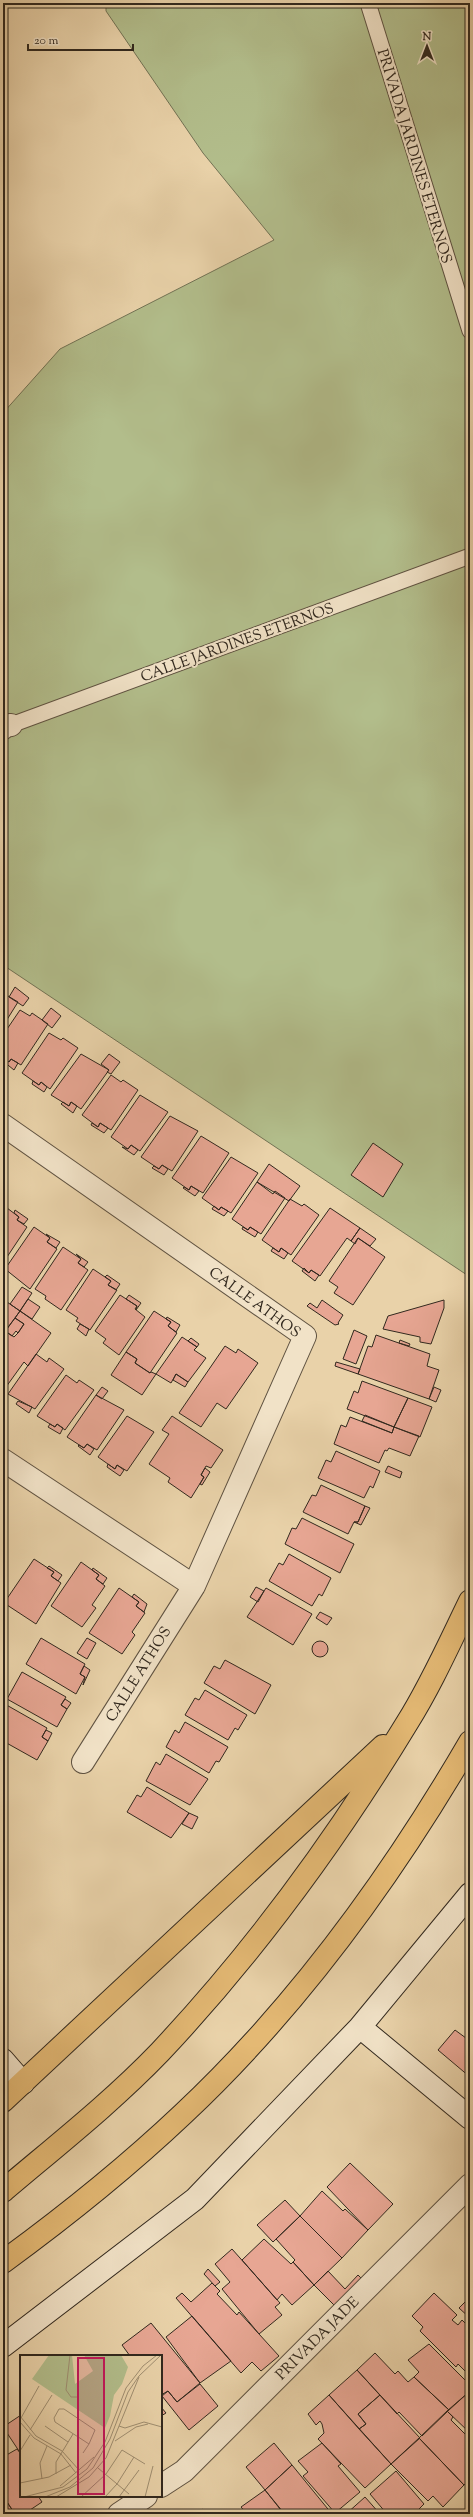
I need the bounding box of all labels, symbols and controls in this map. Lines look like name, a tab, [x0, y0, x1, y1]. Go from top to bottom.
scale bar	[28, 26, 133, 52]
north arrow	[407, 26, 447, 66]
text: N	[422, 29, 432, 45]
text: 20 m	[34, 32, 59, 50]
street label: PRIVADA JARDINES ETERNOS	[371, 47, 456, 266]
street label: CALLE JARDINES ETERNOS	[138, 599, 337, 688]
street label: CALLE ATHOS	[204, 1263, 304, 1344]
street label: CALLE ATHOS	[101, 1623, 177, 1727]
street label: PRIVADA JADE	[272, 2293, 364, 2385]
inset map	[20, 2355, 162, 2497]

